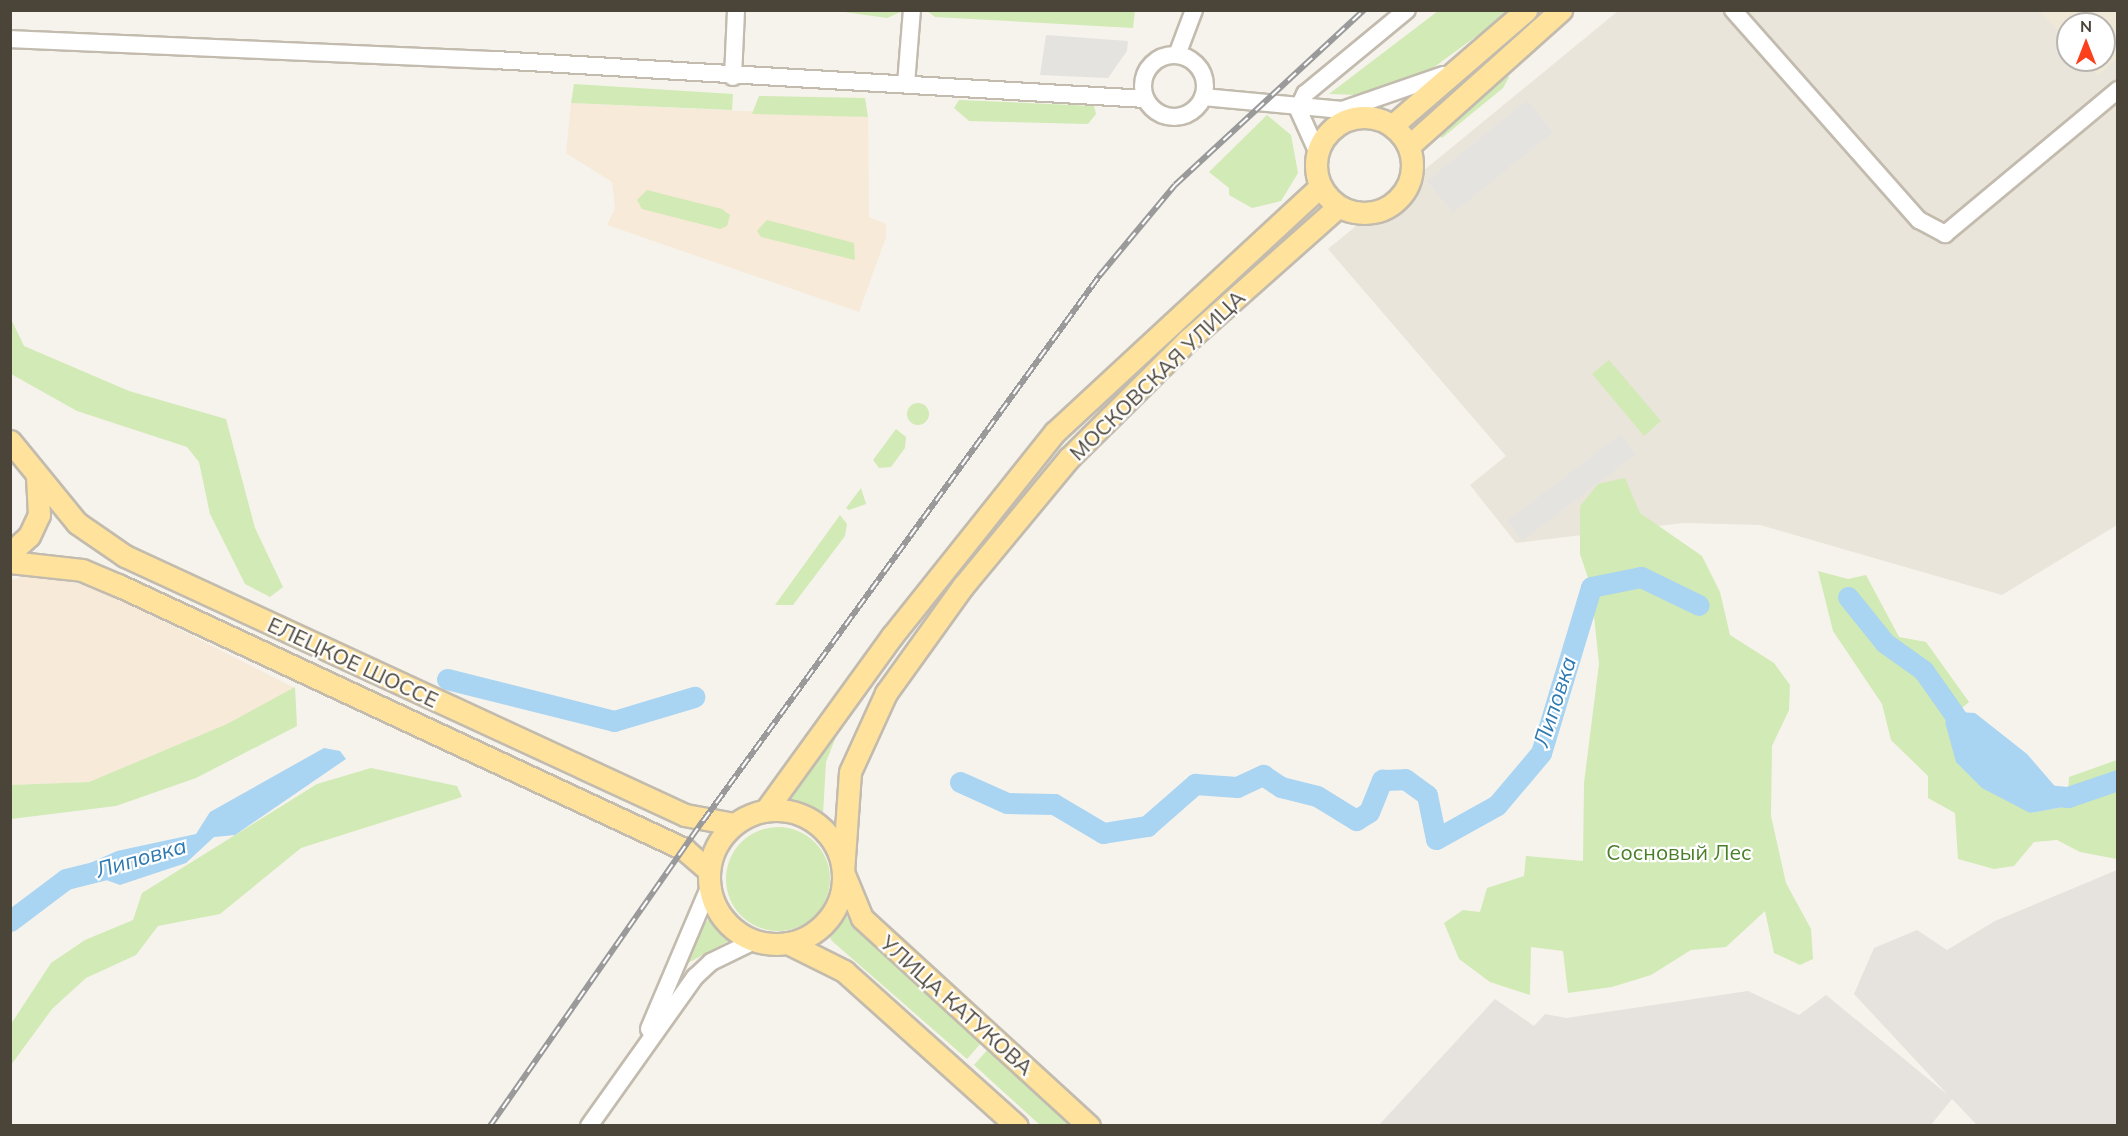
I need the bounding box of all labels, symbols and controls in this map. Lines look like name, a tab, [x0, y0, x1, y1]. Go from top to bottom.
north arrow	[2056, 12, 2116, 72]
text: N	[2080, 16, 2092, 36]
street label: МОСКОВСКАЯ УЛИЦА	[1064, 285, 1250, 465]
street label: ЕЛЕЦКОЕ ШОССЕ	[264, 611, 442, 713]
water label: Липовка	[1528, 654, 1582, 750]
water label: Липовка	[93, 832, 189, 884]
park label: Сосновый Лес	[1606, 839, 1752, 865]
street label: УЛИЦА КАТУКОВА	[876, 930, 1038, 1080]

